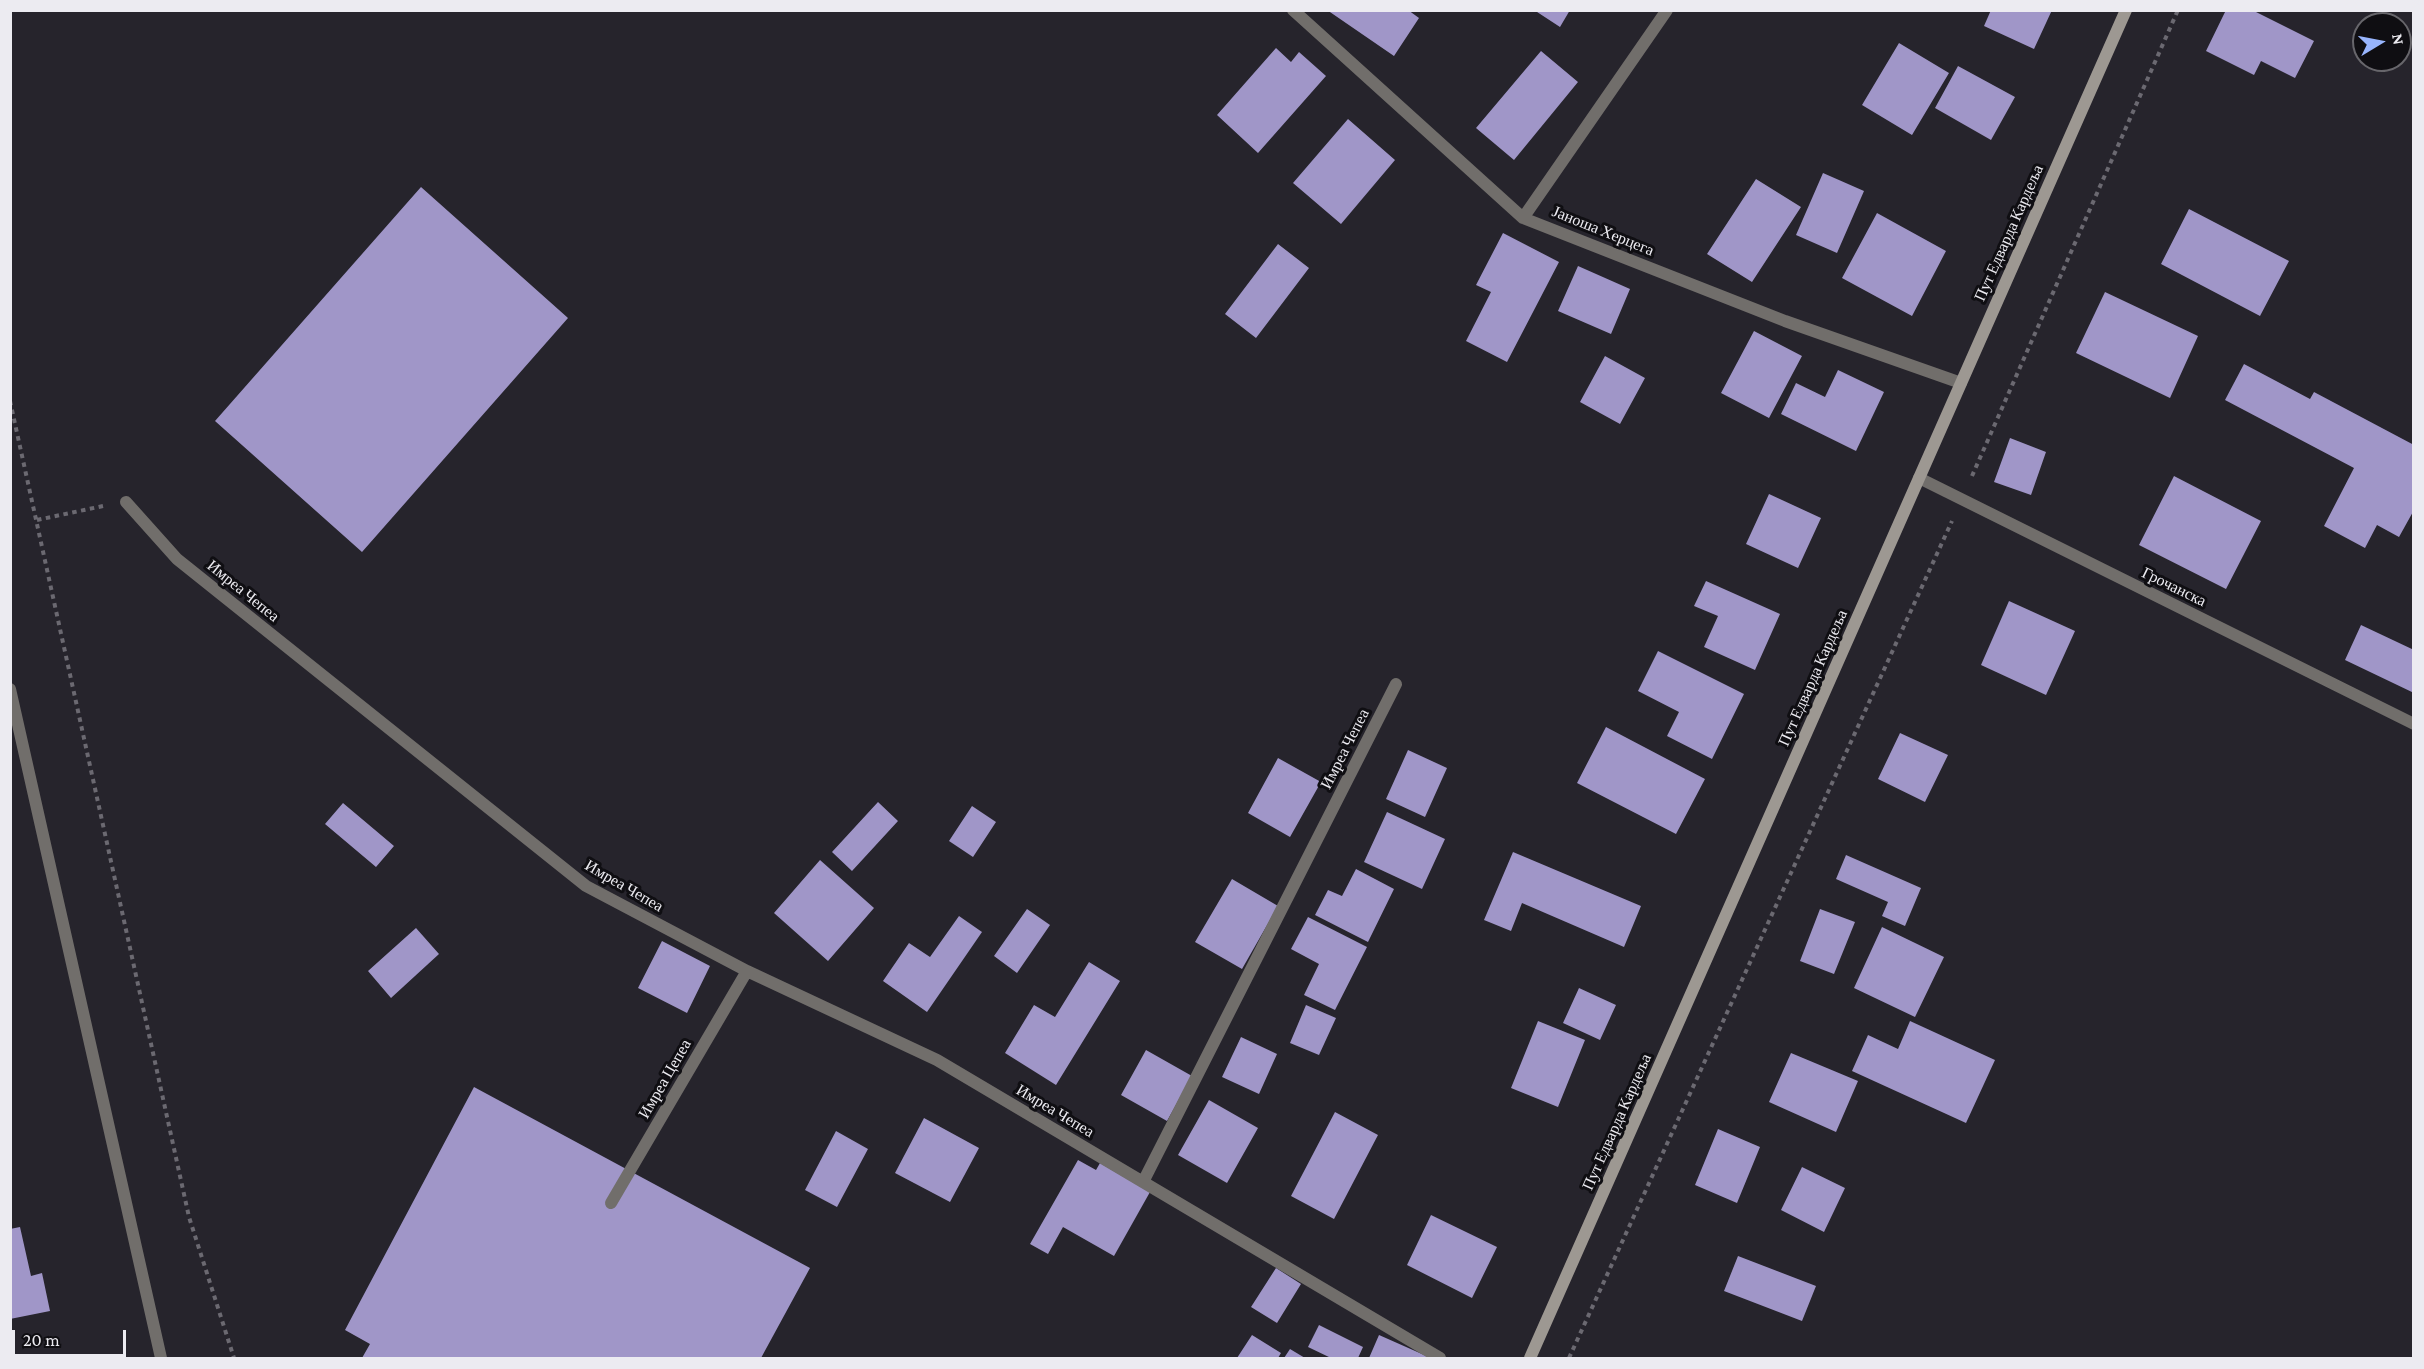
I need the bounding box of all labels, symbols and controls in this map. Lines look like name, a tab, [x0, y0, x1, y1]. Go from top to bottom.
north arrow	[2352, 12, 2412, 72]
text: N	[2389, 32, 2408, 46]
street label: Пут Едварда Кардеља	[1970, 162, 2048, 304]
street label: Јаноша Херцега	[1549, 202, 1657, 260]
street label: Имреа Чепеа	[203, 556, 283, 626]
street label: Грочанска	[2139, 563, 2209, 611]
street label: Пут Едварда Кардеља	[1774, 607, 1852, 749]
street label: Имреа Чепеа	[1317, 706, 1373, 792]
street label: Имреа Чепеа	[581, 856, 667, 916]
street label: Имреа Цепеа	[635, 1036, 695, 1122]
street label: Пут Едварда Кардеља	[1578, 1051, 1656, 1193]
street label: Имреа Чепеа	[1013, 1080, 1097, 1142]
scale bar	[15, 1318, 129, 1356]
text: 20 m	[23, 1330, 60, 1350]

